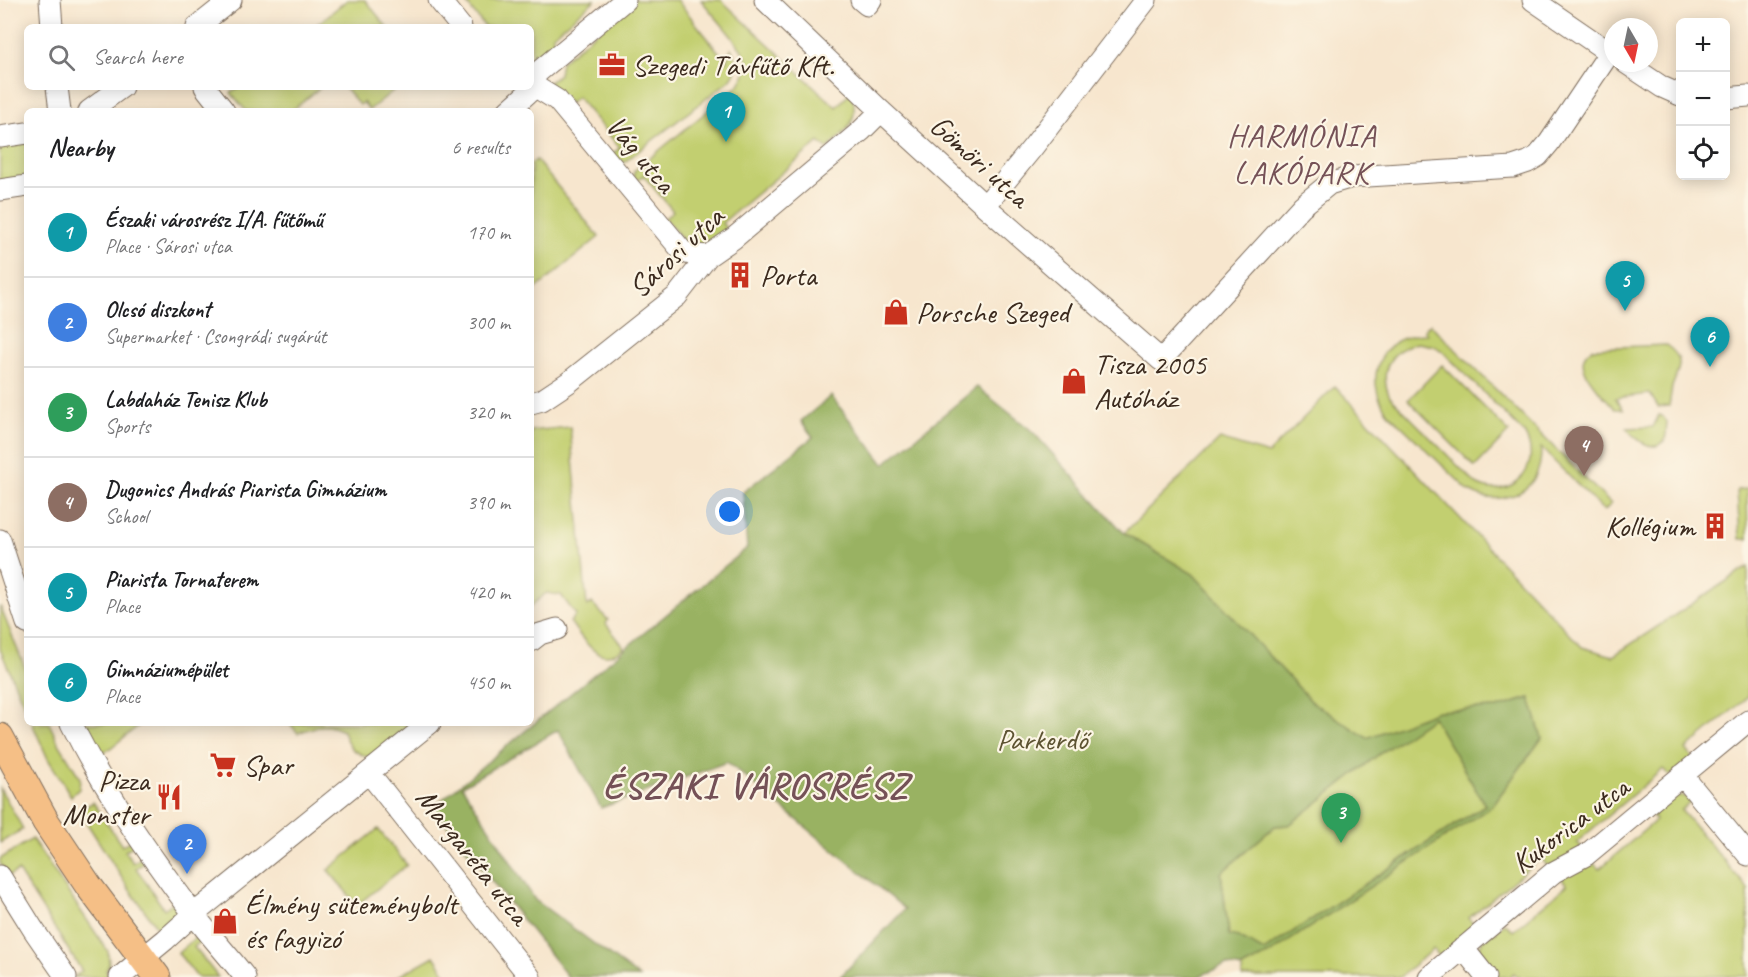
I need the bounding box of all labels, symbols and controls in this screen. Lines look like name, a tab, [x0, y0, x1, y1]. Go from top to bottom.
north arrow	[1604, 18, 1658, 72]
map controls	[1676, 18, 1730, 180]
button: +	[1676, 18, 1730, 72]
search box	[24, 24, 534, 90]
icon: search	[45, 41, 78, 74]
text: Search here	[93, 43, 183, 71]
place label: Szegedi Távfűtő Kft.	[632, 46, 834, 84]
office icon: Szegedi Távfűtő Kft.	[597, 50, 627, 80]
button: −	[1676, 72, 1730, 126]
pin: 1	[706, 92, 746, 142]
street label: Gömöri utca	[922, 106, 1040, 217]
street label: Vág utca	[598, 107, 686, 202]
district label: HARMÓNIA LAKÓPARK	[1227, 115, 1377, 193]
button: locate	[1676, 126, 1730, 180]
text: Nearby	[48, 131, 113, 164]
text: 6 results	[451, 135, 510, 160]
street label: Sárosi utca	[620, 197, 733, 306]
text: Északi városrész I/A. fűtőmű	[105, 206, 323, 234]
text: 1	[63, 220, 72, 245]
text: 170 m	[467, 220, 510, 245]
text: Place · Sárosi utca	[105, 234, 232, 259]
place label: Porta	[760, 256, 818, 294]
building icon: Porta	[725, 260, 755, 290]
pin: 5	[1606, 262, 1644, 311]
place label: Porsche Szeged	[916, 293, 1073, 331]
text: Olcsó diszkont	[105, 296, 211, 324]
shop icon: Porsche Szeged	[881, 297, 911, 327]
text: 2	[63, 310, 72, 335]
text: 300 m	[467, 310, 510, 335]
pin: 6	[1690, 318, 1730, 367]
text: Supermarket · Csongrádi sugárút	[105, 324, 326, 349]
place label: Tisza 2005 Autóház	[1094, 345, 1208, 417]
shop icon: Tisza 2005 Autóház	[1059, 366, 1089, 396]
text: Labdaház Tenisz Klub	[105, 386, 267, 414]
text: 3	[63, 400, 72, 425]
text: 320 m	[467, 400, 510, 425]
text: Sports	[105, 414, 150, 439]
pin: 4	[1564, 426, 1604, 476]
text: Dugonics András Piarista Gimnázium	[105, 476, 386, 504]
text: 4	[63, 490, 72, 515]
text: 390 m	[467, 490, 510, 515]
your location	[715, 497, 744, 526]
text: School	[105, 504, 148, 529]
place label: Kollégium	[1605, 507, 1697, 545]
building icon: Kollégium	[1700, 511, 1730, 541]
text: Piarista Tornaterem	[105, 566, 258, 594]
text: 5	[63, 580, 72, 605]
text: 420 m	[467, 580, 510, 605]
text: Place	[105, 594, 140, 619]
text: Gimnáziumépület	[105, 656, 228, 684]
text: 6	[63, 670, 72, 695]
text: 450 m	[467, 670, 510, 695]
text: Place	[105, 684, 140, 709]
park label: Parkerdő	[997, 720, 1092, 758]
place label: Spar	[243, 746, 295, 784]
supermarket icon: Spar	[208, 750, 238, 780]
place label: Pizza Monster	[63, 761, 152, 833]
district label: ÉSZAKI VÁROSRÉSZ	[603, 763, 914, 809]
street label: Kukorica utca	[1503, 767, 1639, 882]
street label: Margaréta utca	[408, 780, 540, 934]
restaurant icon: Pizza Monster	[154, 782, 184, 812]
pin: 3	[1322, 794, 1360, 843]
pin: 2	[168, 824, 207, 874]
place label: Élmény süteménybolt és fagyizó	[245, 885, 460, 957]
shop icon: Élmény süteménybolt és fagyizó	[210, 906, 240, 936]

